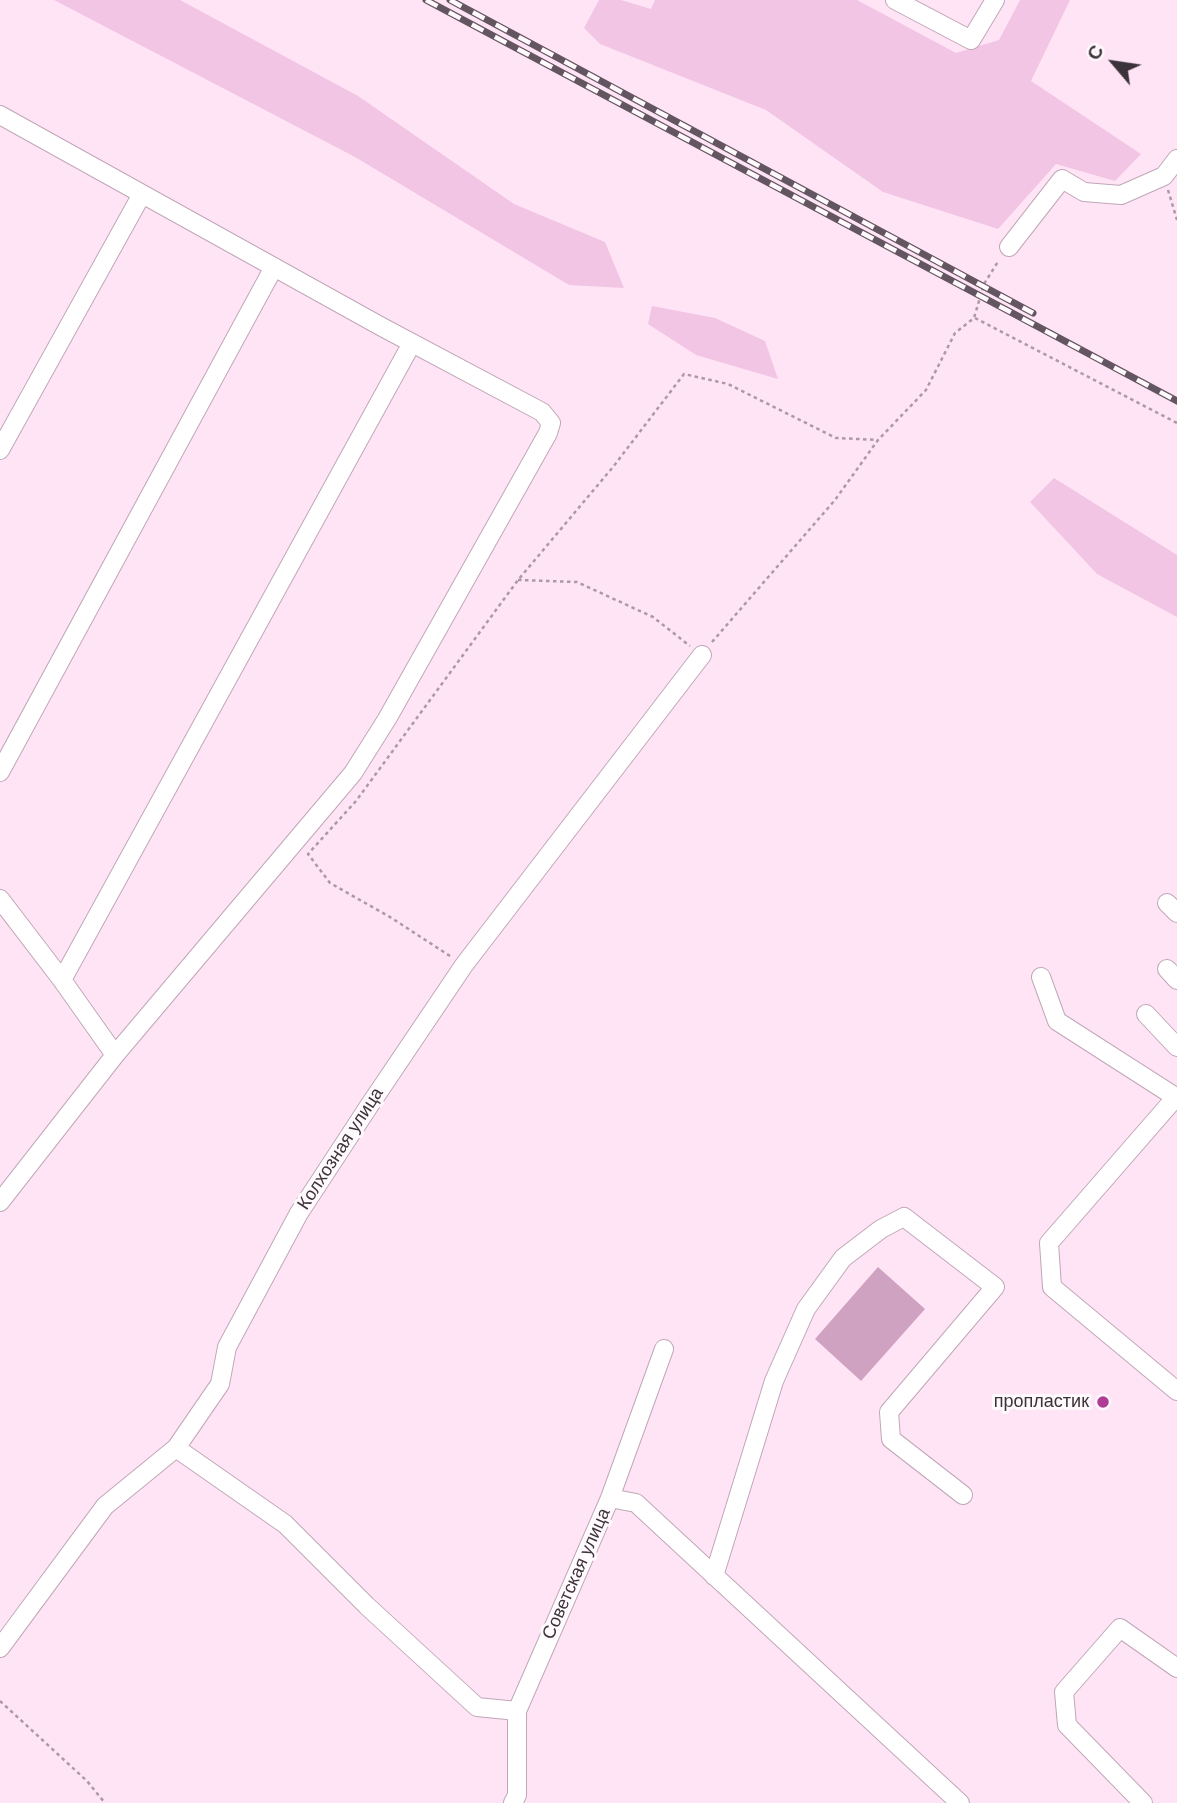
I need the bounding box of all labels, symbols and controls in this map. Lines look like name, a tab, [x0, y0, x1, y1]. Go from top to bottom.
north arrow	[1079, 28, 1149, 98]
text: С	[1081, 41, 1109, 65]
street label: Колхозная улица	[293, 1084, 389, 1214]
place label: пропластик	[994, 1391, 1089, 1413]
marker: пропластик	[1095, 1394, 1111, 1410]
street label: Советская улица	[538, 1505, 616, 1643]

